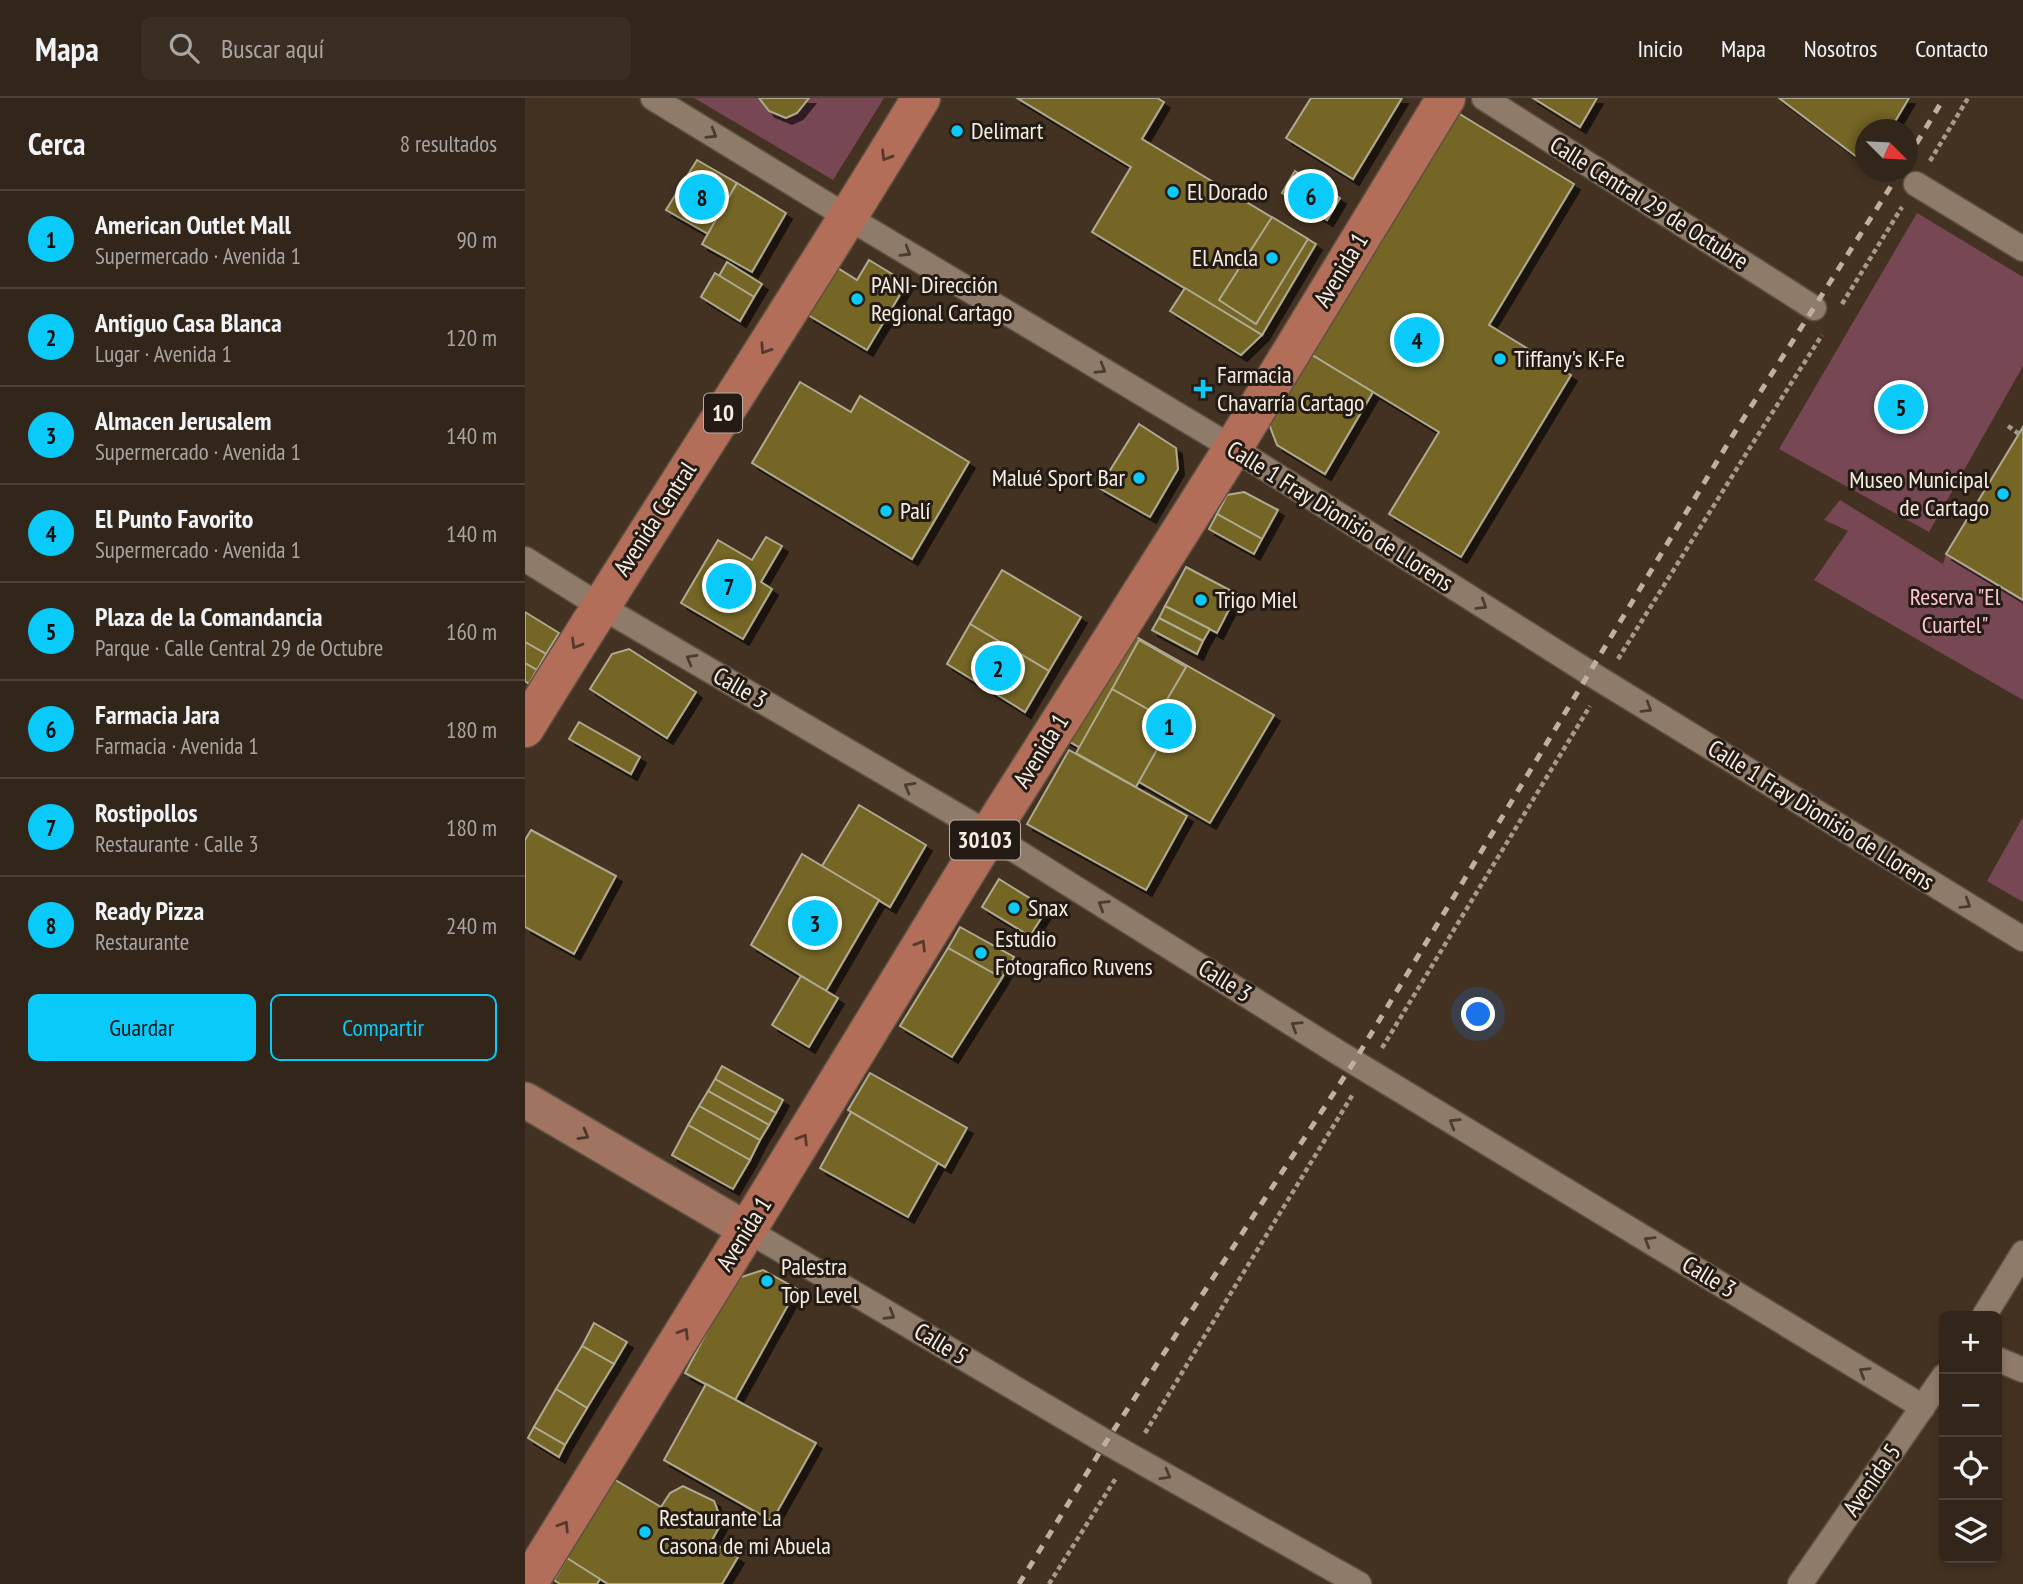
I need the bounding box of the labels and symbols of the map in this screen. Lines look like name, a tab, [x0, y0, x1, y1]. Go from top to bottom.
place label: Delimart	[971, 115, 1044, 146]
north arrow	[1855, 119, 1918, 182]
marker: Delimart	[949, 123, 965, 139]
one-way arrow	[704, 125, 717, 138]
street label: Calle Central 29 de Octubre	[1544, 129, 1754, 276]
one-way arrow	[881, 149, 894, 162]
pin: 6	[1288, 170, 1334, 222]
pin: 8	[679, 171, 725, 223]
place label: El Dorado	[1187, 176, 1268, 207]
marker: El Dorado	[1165, 184, 1181, 200]
street label: Avenida 1	[1306, 227, 1375, 313]
place label: El Ancla	[1192, 242, 1258, 273]
one-way arrow	[898, 244, 911, 257]
marker: El Ancla	[1264, 250, 1280, 266]
place label: PANI- Dirección Regional Cartago	[871, 269, 1012, 328]
marker: PANI- Dirección Regional Cartago	[849, 291, 865, 307]
pin: 4	[1394, 314, 1440, 366]
one-way arrow	[760, 341, 773, 354]
place label: Tiffany's K-Fe	[1514, 343, 1625, 374]
marker: Tiffany's K-Fe	[1492, 351, 1508, 367]
place label: Farmacia Chavarría Cartago	[1217, 359, 1364, 418]
one-way arrow	[1094, 361, 1107, 374]
marker: Farmacia Chavarría Cartago	[1195, 381, 1211, 397]
pin: 5	[1878, 381, 1924, 433]
road number: 10	[704, 394, 742, 432]
street label: Calle 1 Fray Dionisio de Llorens	[1221, 433, 1459, 598]
street label: Avenida Central	[606, 456, 703, 582]
place label: Malué Sport Bar	[992, 462, 1125, 493]
place label: Museo Municipal de Cartago	[1849, 464, 1989, 523]
marker: Malué Sport Bar	[1131, 470, 1147, 486]
marker: Museo Municipal de Cartago	[1995, 486, 2011, 502]
place label: Palí	[900, 495, 931, 526]
marker: Palí	[878, 503, 894, 519]
pin: 7	[706, 560, 752, 612]
park label: Reserva "El Cuartel"	[1910, 581, 2001, 640]
place label: Trigo Miel	[1215, 584, 1298, 615]
marker: Trigo Miel	[1193, 592, 1209, 608]
one-way arrow	[1474, 597, 1487, 610]
one-way arrow	[572, 637, 585, 650]
pin: 2	[975, 642, 1021, 694]
one-way arrow	[686, 655, 699, 668]
street label: Calle 3	[708, 660, 773, 715]
one-way arrow	[1639, 699, 1652, 712]
pin: 1	[1146, 700, 1192, 752]
street label: Avenida 1	[1006, 708, 1075, 793]
street label: Calle 1 Fray Dionisio de Llorens	[1702, 732, 1940, 897]
one-way arrow	[903, 782, 916, 795]
road number: 30103	[950, 820, 1020, 860]
place label: Snax	[1028, 892, 1068, 923]
one-way arrow	[1958, 895, 1971, 908]
pin: 3	[792, 897, 838, 949]
marker: Snax	[1006, 900, 1022, 916]
one-way arrow	[1098, 901, 1111, 914]
place label: Estudio Fotografico Ruvens	[995, 923, 1153, 982]
one-way arrow	[913, 939, 926, 952]
marker: Estudio Fotografico Ruvens	[973, 945, 989, 961]
street label: Calle 3	[1193, 952, 1258, 1009]
your location	[1461, 997, 1495, 1031]
one-way arrow	[1290, 1022, 1303, 1035]
one-way arrow	[1449, 1118, 1462, 1131]
one-way arrow	[576, 1127, 589, 1140]
one-way arrow	[794, 1133, 807, 1146]
street label: Avenida 1	[709, 1191, 778, 1276]
one-way arrow	[1643, 1236, 1656, 1249]
street label: Calle 3	[1677, 1249, 1742, 1305]
place label: Palestra Top Level	[781, 1251, 859, 1310]
marker: Palestra Top Level	[759, 1273, 775, 1289]
one-way arrow	[883, 1306, 896, 1319]
street label: Calle 5	[909, 1316, 974, 1372]
one-way arrow	[675, 1327, 688, 1340]
one-way arrow	[1859, 1367, 1872, 1380]
street label: Avenida 5	[1836, 1437, 1908, 1522]
one-way arrow	[1159, 1467, 1171, 1480]
place label: Restaurante La Casona de mi Abuela	[659, 1502, 831, 1561]
one-way arrow	[555, 1521, 568, 1534]
marker: Restaurante La Casona de mi Abuela	[637, 1524, 653, 1540]

